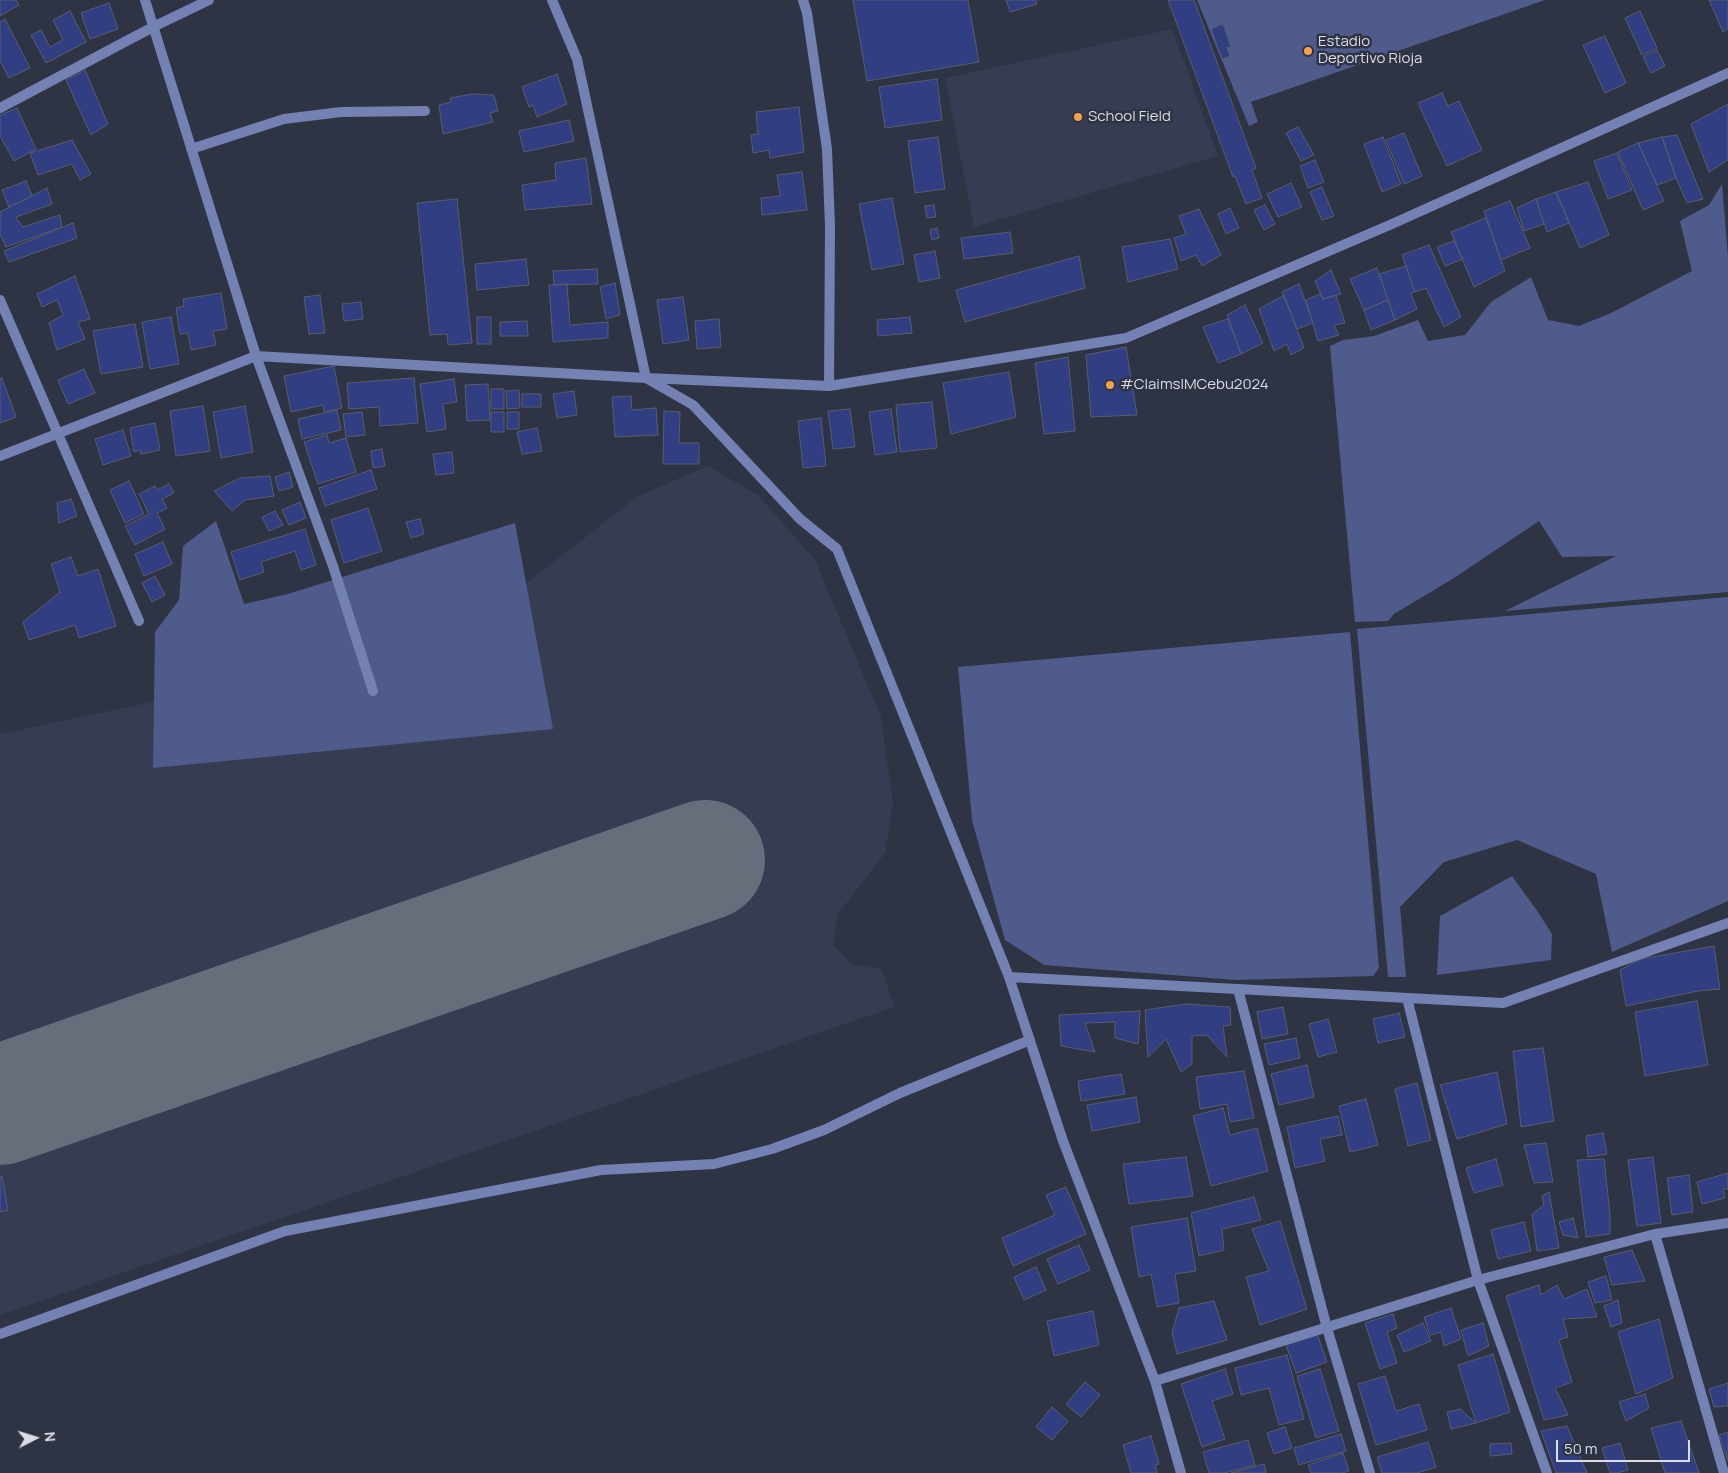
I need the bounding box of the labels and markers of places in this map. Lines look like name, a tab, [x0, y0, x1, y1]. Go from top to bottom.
place label: Estadio Deportivo Rioja	[1318, 33, 1422, 68]
marker: Estadio Deportivo Rioja	[1302, 45, 1314, 57]
place label: School Field	[1088, 108, 1171, 126]
marker: School Field	[1072, 111, 1084, 123]
place label: #ClaimsIMCebu2024	[1120, 376, 1269, 394]
marker: #ClaimsIMCebu2024	[1104, 379, 1116, 391]

